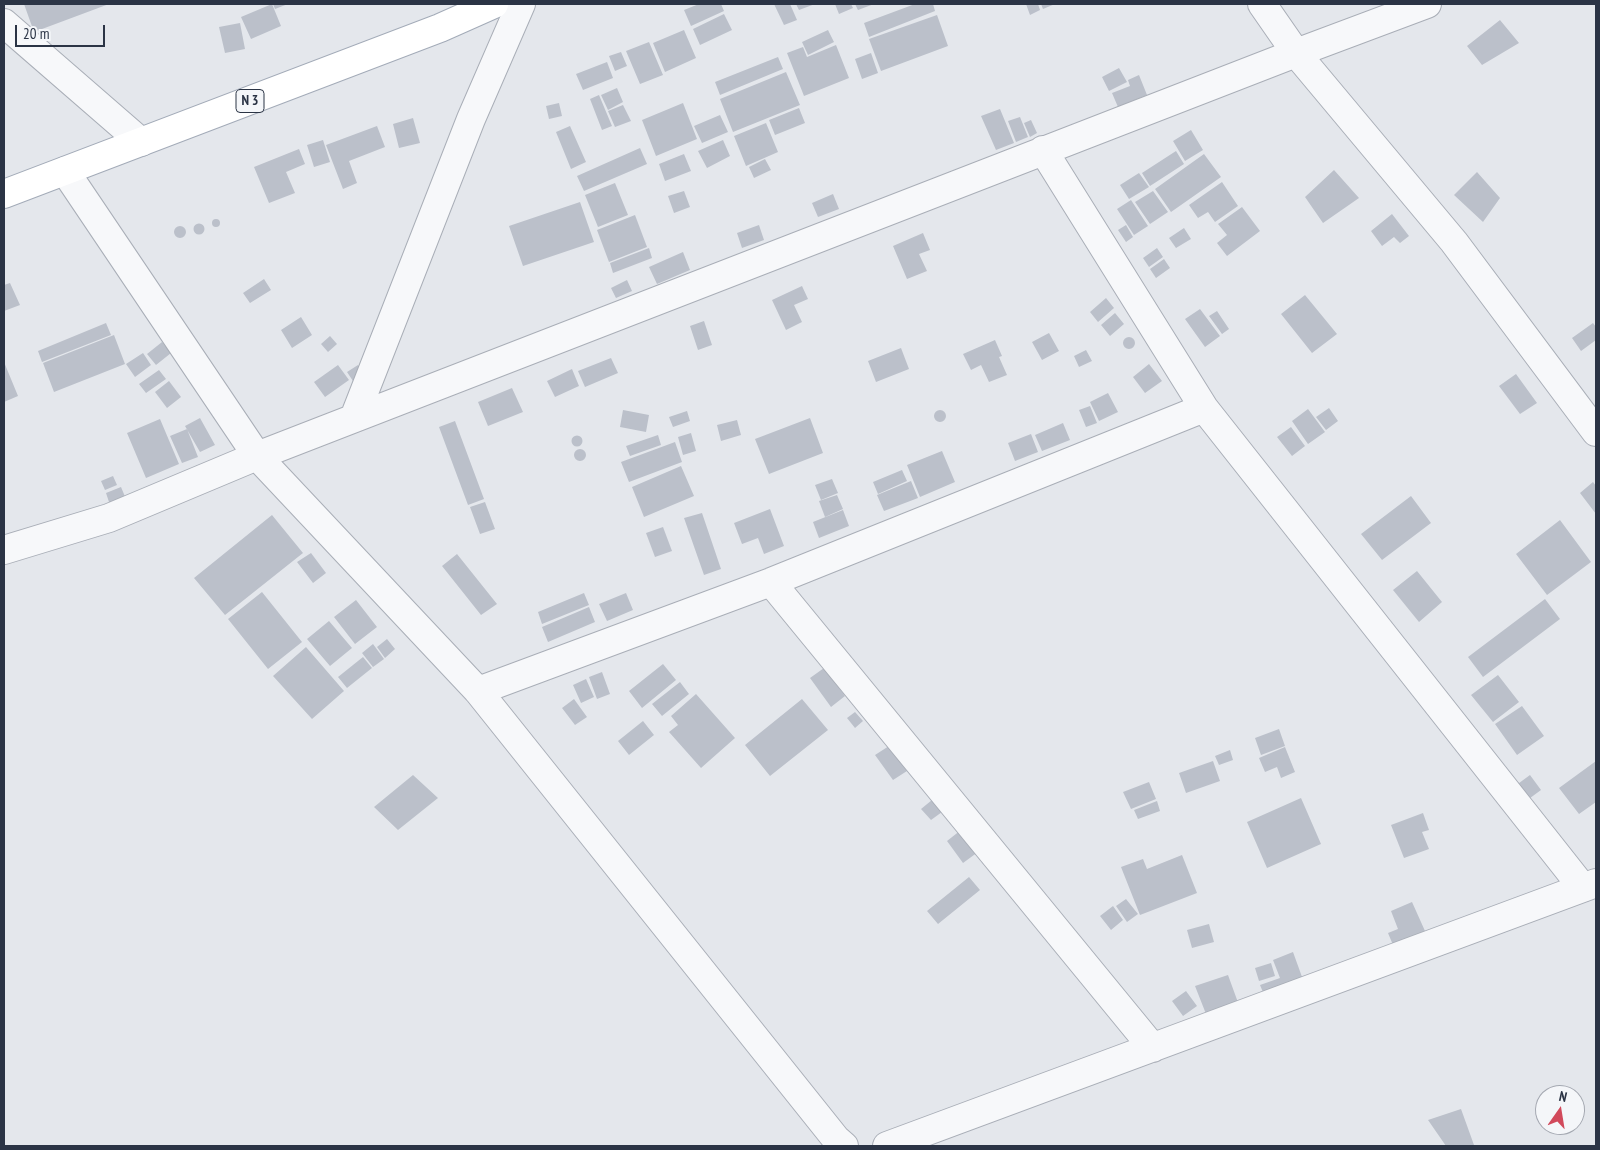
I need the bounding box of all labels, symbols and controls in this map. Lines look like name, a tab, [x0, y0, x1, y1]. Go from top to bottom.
scale bar	[18, 15, 108, 47]
text: 20 m	[23, 24, 49, 43]
road number: N 3	[236, 90, 264, 112]
north arrow	[1535, 1085, 1585, 1135]
text: N	[1557, 1087, 1569, 1106]

